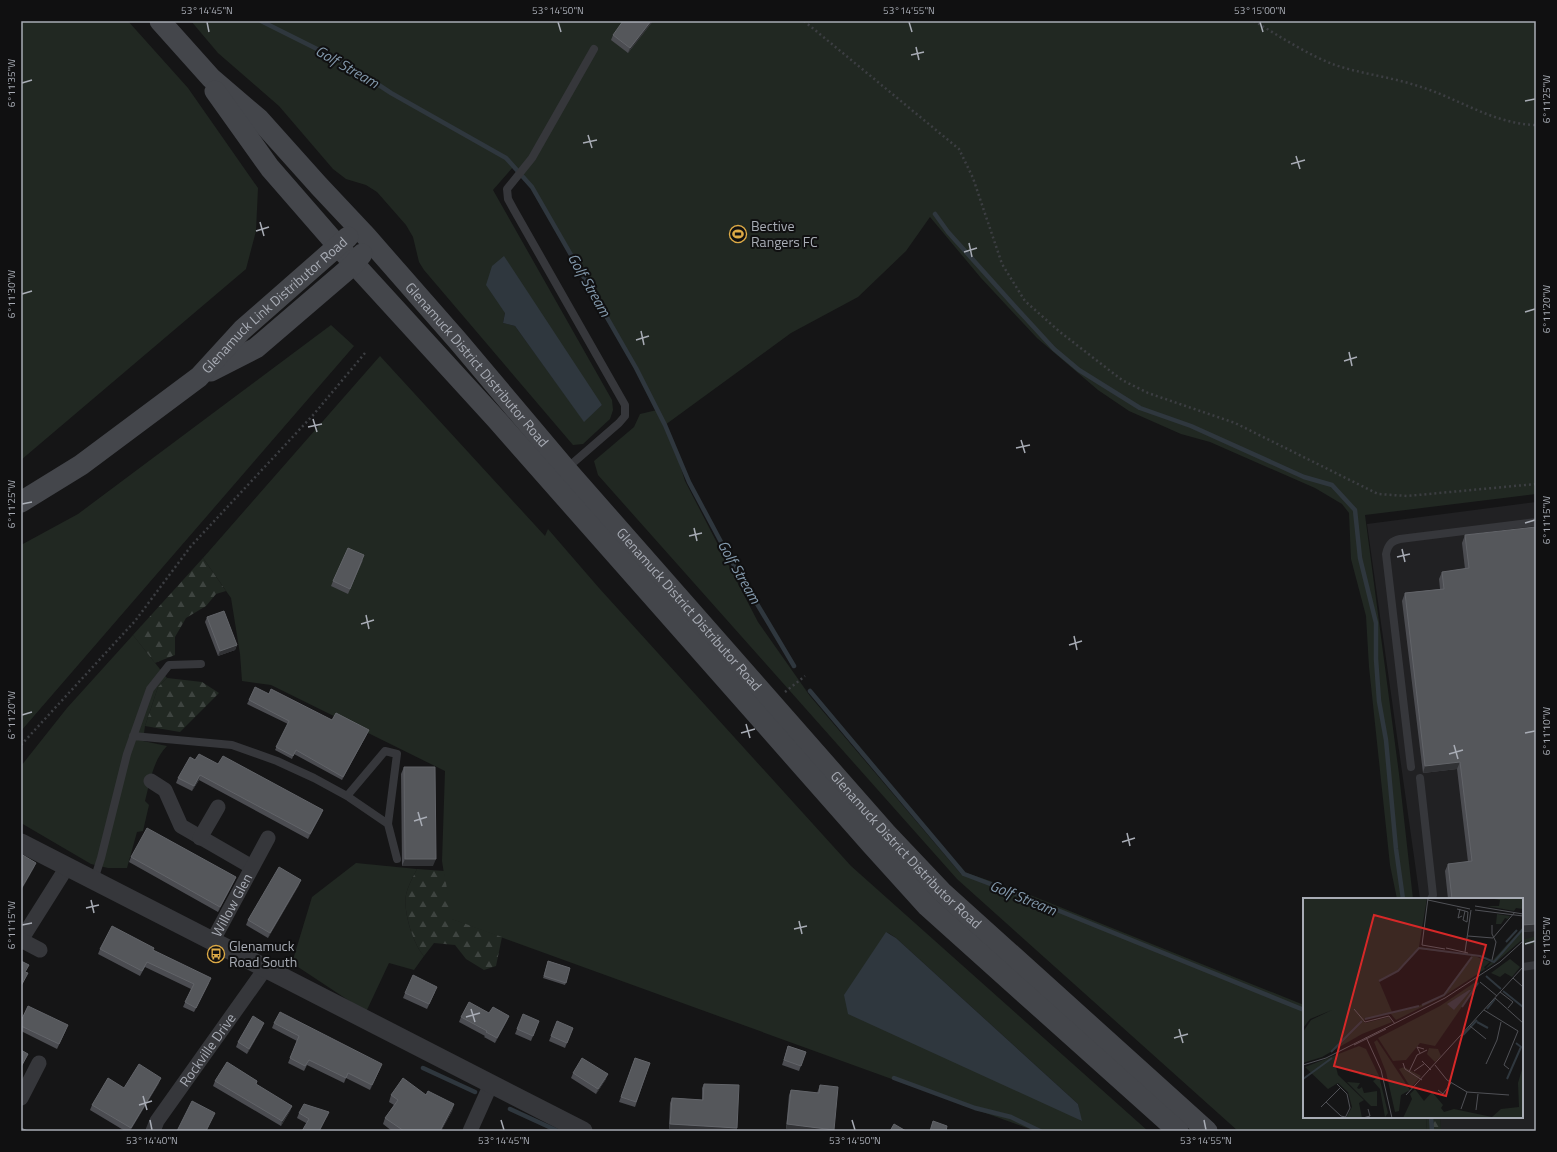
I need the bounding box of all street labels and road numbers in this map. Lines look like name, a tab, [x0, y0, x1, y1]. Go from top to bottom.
street label: Glenamuck Link Distributor Road	[196, 231, 352, 378]
street label: Glenamuck District Distributor Road	[401, 277, 554, 451]
street label: Glenamuck District Distributor Road	[612, 523, 767, 695]
street label: Glenamuck District Distributor Road	[826, 766, 987, 933]
street label: Willow Glen	[206, 869, 257, 940]
street label: Rockville Drive	[174, 1009, 241, 1091]

